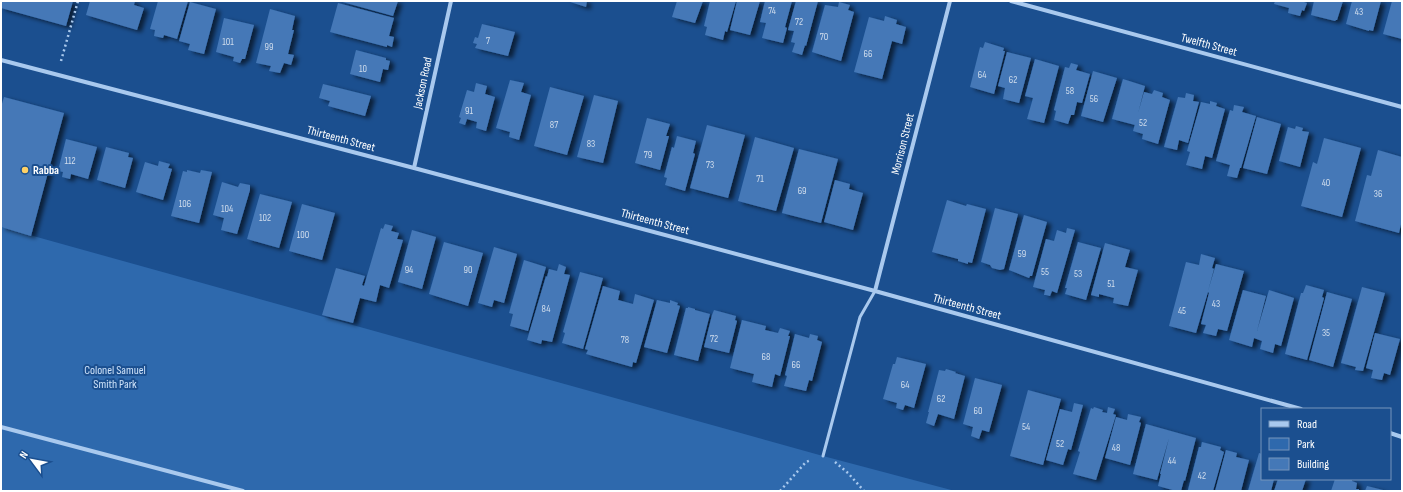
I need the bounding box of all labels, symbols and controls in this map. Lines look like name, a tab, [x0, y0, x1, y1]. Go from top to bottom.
house number: 74	[768, 5, 776, 17]
house number: 43	[1355, 6, 1363, 18]
house number: 72	[795, 16, 803, 28]
street label: Twelfth Street	[1179, 30, 1239, 60]
house number: 70	[820, 31, 828, 43]
house number: 7	[486, 35, 490, 47]
house number: 101	[222, 36, 234, 48]
house number: 99	[265, 41, 273, 53]
house number: 66	[864, 48, 872, 60]
street label: Jackson Road	[410, 56, 436, 111]
house number: 10	[359, 63, 367, 75]
house number: 64	[978, 69, 986, 81]
house number: 62	[1009, 74, 1017, 86]
house number: 58	[1066, 85, 1074, 97]
house number: 56	[1090, 93, 1098, 105]
house number: 91	[465, 105, 473, 117]
street label: Morrison Street	[888, 111, 918, 176]
house number: 52	[1139, 117, 1147, 129]
house number: 87	[550, 119, 558, 131]
street label: Thirteenth Street	[305, 123, 377, 155]
house number: 83	[587, 138, 595, 150]
house number: 79	[644, 149, 652, 161]
house number: 112	[64, 155, 76, 167]
house number: 73	[706, 159, 714, 171]
place label: Rabba	[33, 163, 59, 178]
marker: Rabba	[20, 165, 30, 175]
house number: 71	[756, 173, 764, 185]
house number: 40	[1322, 177, 1330, 189]
house number: 69	[798, 185, 806, 197]
house number: 36	[1374, 188, 1382, 200]
house number: 106	[179, 198, 191, 210]
house number: 104	[221, 203, 233, 215]
street label: Thirteenth Street	[619, 206, 691, 238]
house number: 102	[259, 212, 271, 224]
house number: 100	[297, 229, 309, 241]
house number: 59	[1018, 248, 1026, 260]
house number: 94	[405, 264, 413, 276]
house number: 90	[464, 264, 472, 276]
house number: 55	[1041, 266, 1049, 278]
house number: 53	[1074, 268, 1082, 280]
house number: 51	[1107, 278, 1115, 290]
street label: Thirteenth Street	[931, 291, 1003, 323]
house number: 43	[1212, 298, 1220, 310]
house number: 84	[542, 303, 550, 315]
house number: 45	[1178, 305, 1186, 317]
house number: 35	[1322, 327, 1330, 339]
house number: 72	[710, 333, 718, 345]
house number: 78	[621, 334, 629, 346]
house number: 68	[762, 351, 770, 363]
house number: 66	[792, 359, 800, 371]
park label: Colonel Samuel Smith Park	[84, 363, 146, 392]
house number: 64	[901, 379, 909, 391]
house number: 62	[937, 393, 945, 405]
house number: 60	[974, 405, 982, 417]
legend	[1261, 408, 1391, 480]
text: Road	[1297, 417, 1317, 432]
house number: 54	[1022, 421, 1030, 433]
text: Park	[1297, 437, 1315, 452]
house number: 52	[1056, 438, 1064, 450]
north arrow	[12, 440, 52, 480]
house number: 48	[1112, 442, 1120, 454]
text: N	[17, 449, 31, 461]
house number: 44	[1168, 455, 1176, 467]
text: Building	[1297, 457, 1329, 472]
house number: 42	[1198, 470, 1206, 482]

